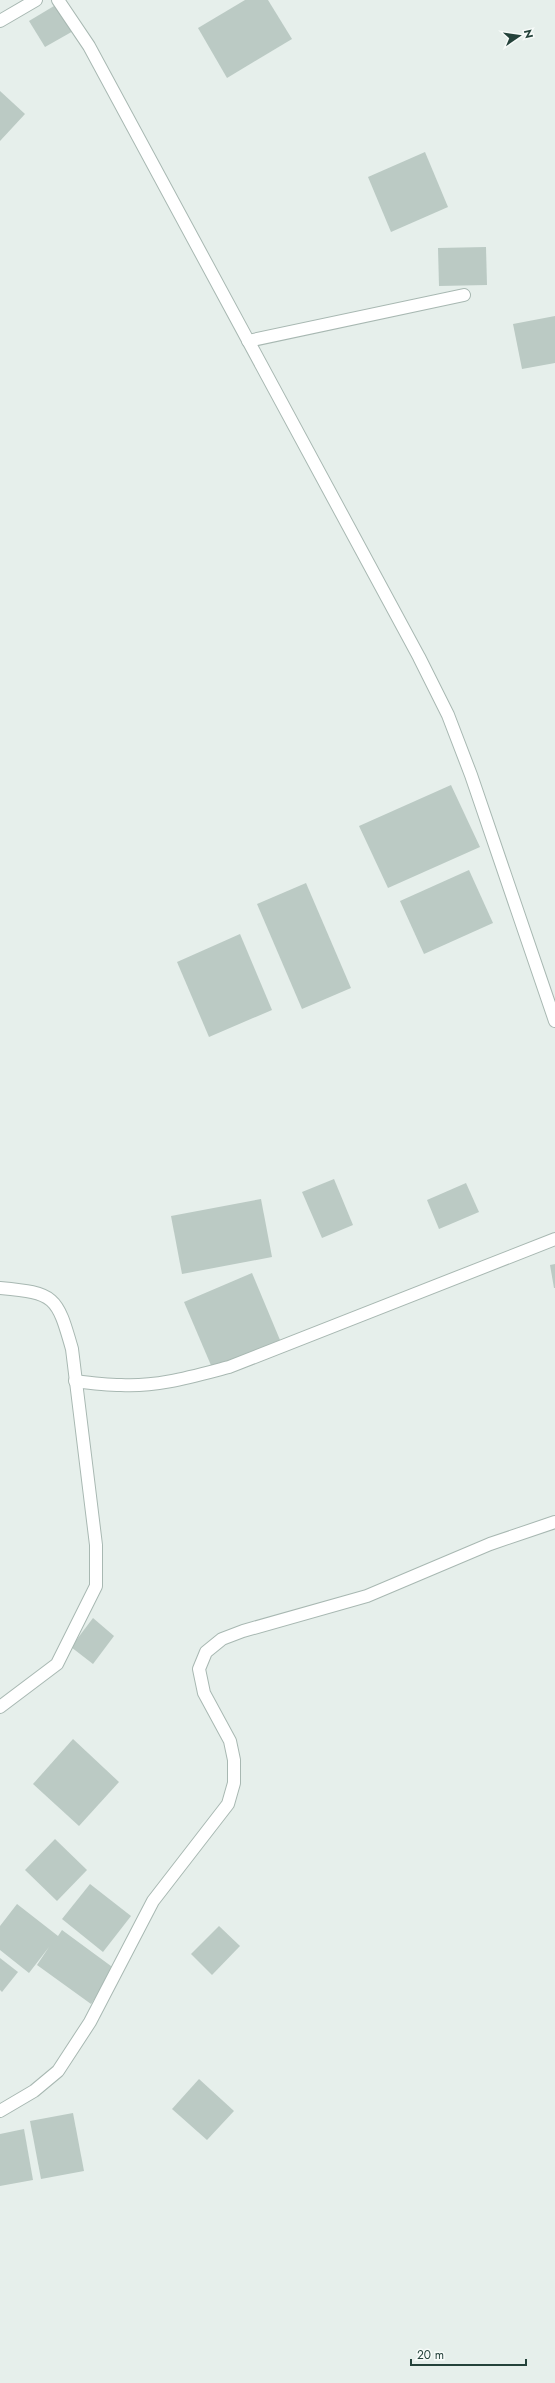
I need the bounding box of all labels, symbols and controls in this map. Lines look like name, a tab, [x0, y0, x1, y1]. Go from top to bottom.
north arrow	[499, 16, 539, 56]
text: N	[520, 28, 538, 40]
scale bar	[411, 2341, 526, 2367]
text: 20 m	[417, 2346, 444, 2364]

